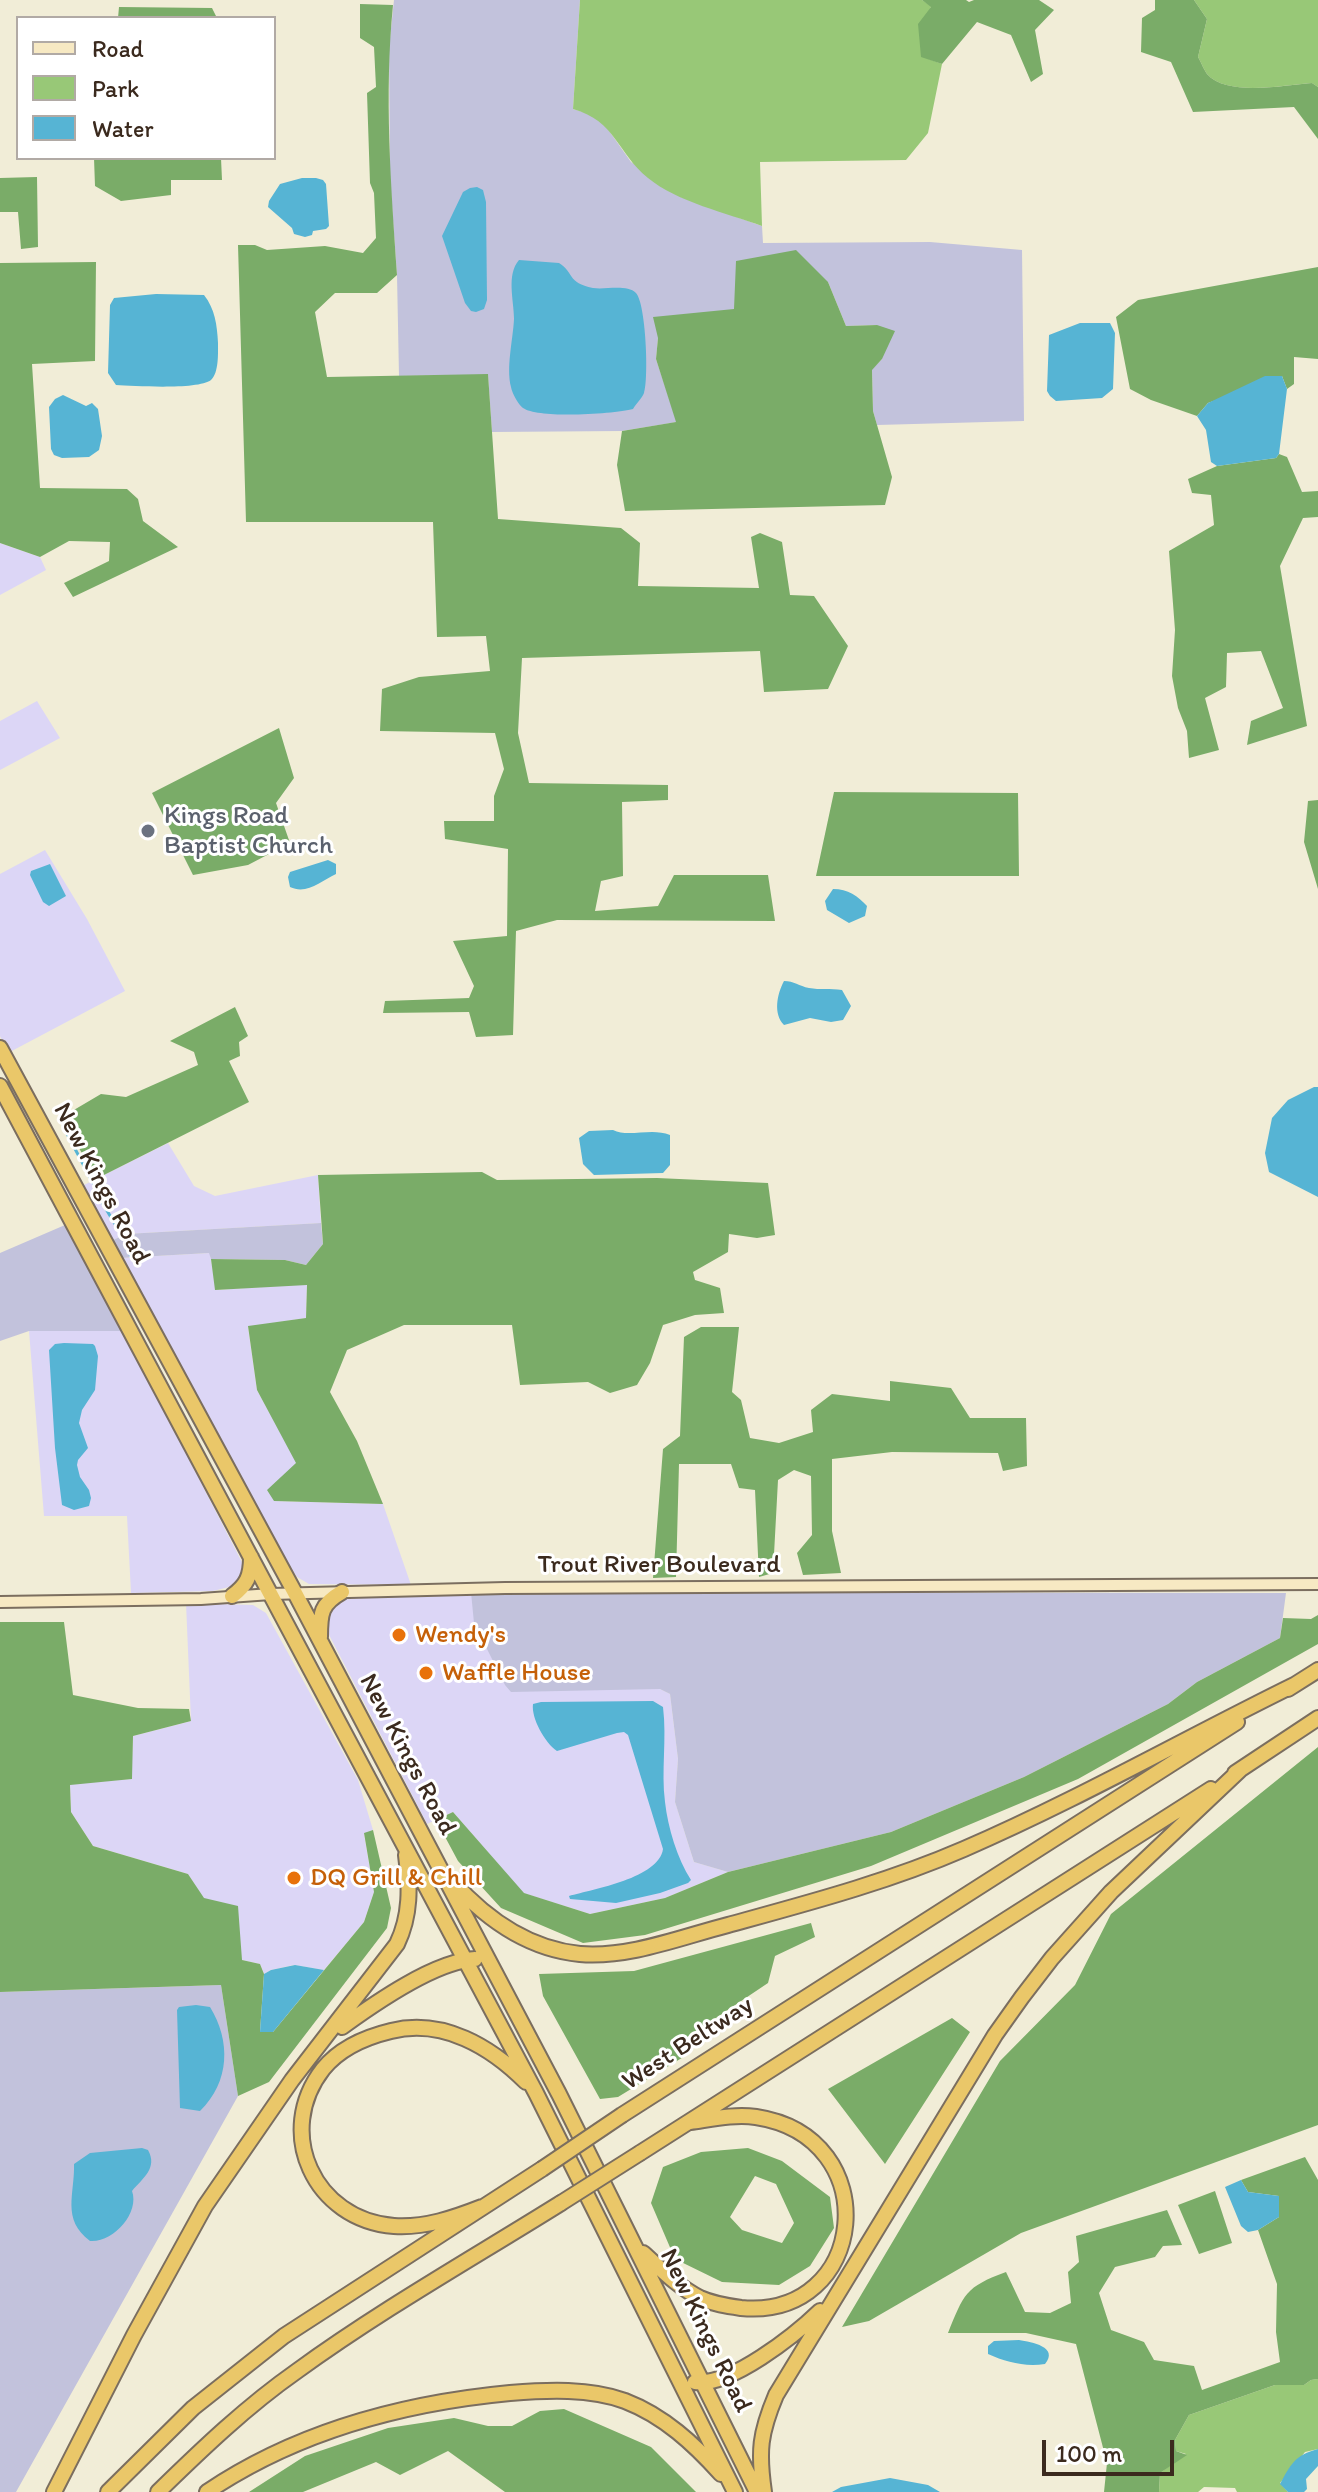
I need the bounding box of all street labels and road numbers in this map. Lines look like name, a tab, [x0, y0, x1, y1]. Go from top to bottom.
street label: New Kings Road	[45, 1098, 157, 1270]
street label: Trout River Boulevard	[538, 1549, 780, 1581]
street label: New Kings Road	[351, 1669, 463, 1841]
street label: West Beltway	[617, 1990, 759, 2098]
street label: New Kings Road	[652, 2244, 758, 2418]

